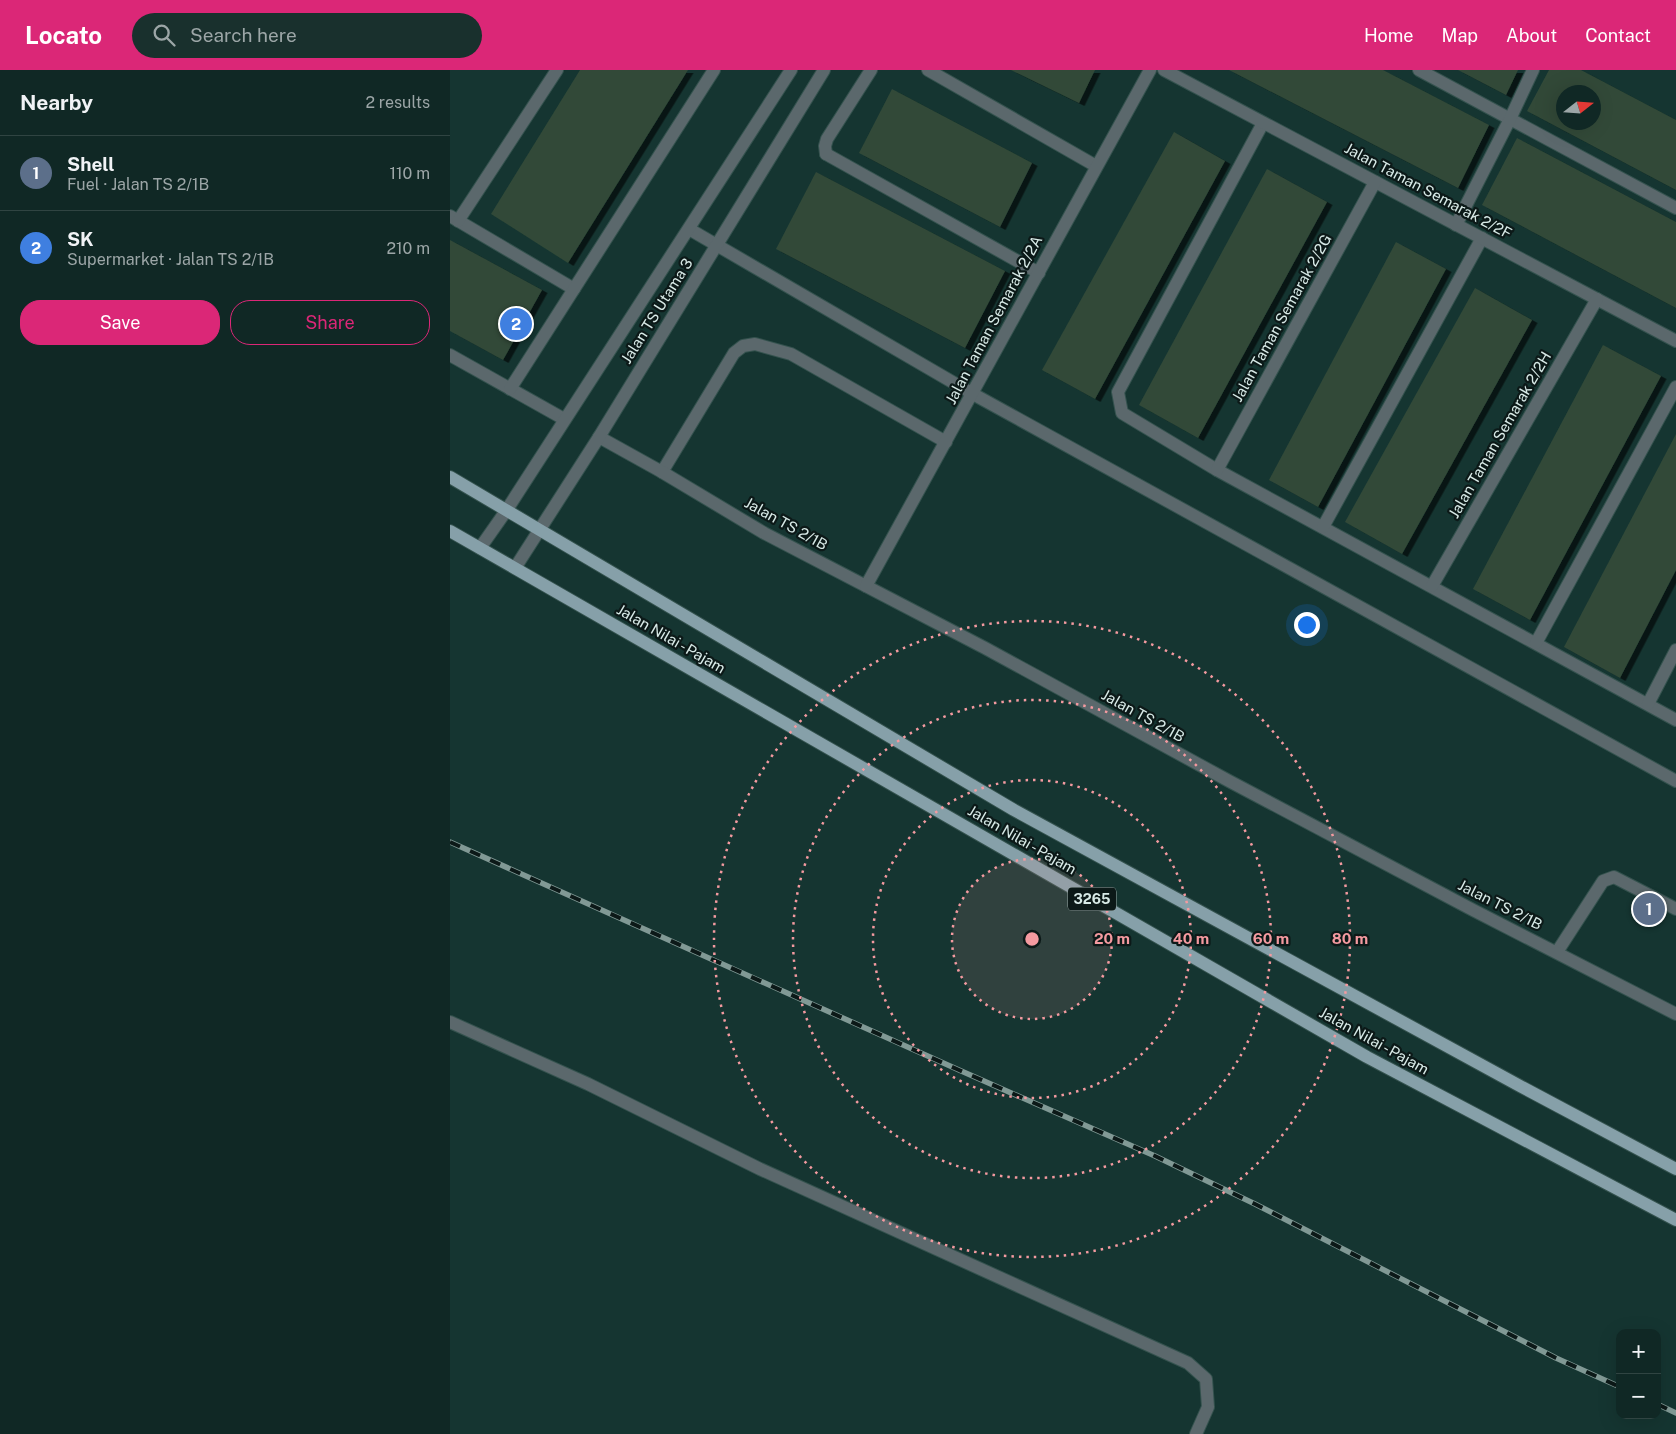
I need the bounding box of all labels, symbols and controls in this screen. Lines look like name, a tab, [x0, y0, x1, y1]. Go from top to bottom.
search box	[132, 13, 482, 58]
text: Locato	[25, 21, 102, 49]
icon: search	[150, 21, 178, 49]
text: Search here	[190, 24, 297, 46]
text: Home	[1364, 25, 1414, 46]
text: Map	[1442, 25, 1478, 46]
text: About	[1506, 25, 1557, 46]
text: Contact	[1585, 25, 1651, 46]
north arrow	[1556, 85, 1601, 130]
text: Nearby	[20, 90, 93, 115]
text: 2 results	[365, 93, 430, 112]
street label: Jalan Taman Semarak 2/2F	[1342, 139, 1515, 242]
text: Shell	[67, 153, 115, 175]
text: 1	[33, 164, 39, 183]
text: 110 m	[389, 164, 430, 183]
text: Fuel · Jalan TS 2/1B	[67, 175, 209, 194]
text: SK	[67, 228, 94, 250]
street label: Jalan Taman Semarak 2/2G	[1228, 231, 1335, 404]
street label: Jalan Taman Semarak 2/2A	[942, 232, 1045, 407]
text: 2	[31, 239, 41, 258]
text: 210 m	[386, 239, 430, 258]
text: Supermarket · Jalan TS 2/1B	[67, 250, 274, 269]
street label: Jalan TS Utama 3	[617, 255, 696, 367]
button: Save	[20, 300, 220, 345]
button: Share	[230, 300, 430, 345]
pin: 2	[500, 305, 532, 343]
street label: Jalan Taman Semarak 2/2H	[1445, 348, 1554, 521]
street label: Jalan TS 2/1B	[742, 494, 831, 553]
street label: Jalan Nilai - Pajam	[614, 601, 729, 677]
your location	[1294, 612, 1320, 638]
street label: Jalan TS 2/1B	[1099, 686, 1188, 745]
street label: Jalan Nilai - Pajam	[965, 802, 1080, 878]
street label: Jalan TS 2/1B	[1455, 876, 1545, 933]
road number: 3265	[1068, 888, 1116, 911]
pin: 1	[1633, 890, 1665, 928]
centre of rings	[1023, 930, 1041, 948]
text: 20 m	[1094, 930, 1130, 947]
text: 40 m	[1173, 930, 1209, 947]
text: 60 m	[1253, 930, 1289, 947]
text: 80 m	[1332, 930, 1368, 947]
street label: Jalan Nilai - Pajam	[1317, 1003, 1432, 1078]
map controls	[1616, 1329, 1661, 1419]
button: +	[1616, 1329, 1661, 1374]
button: −	[1616, 1374, 1661, 1419]

